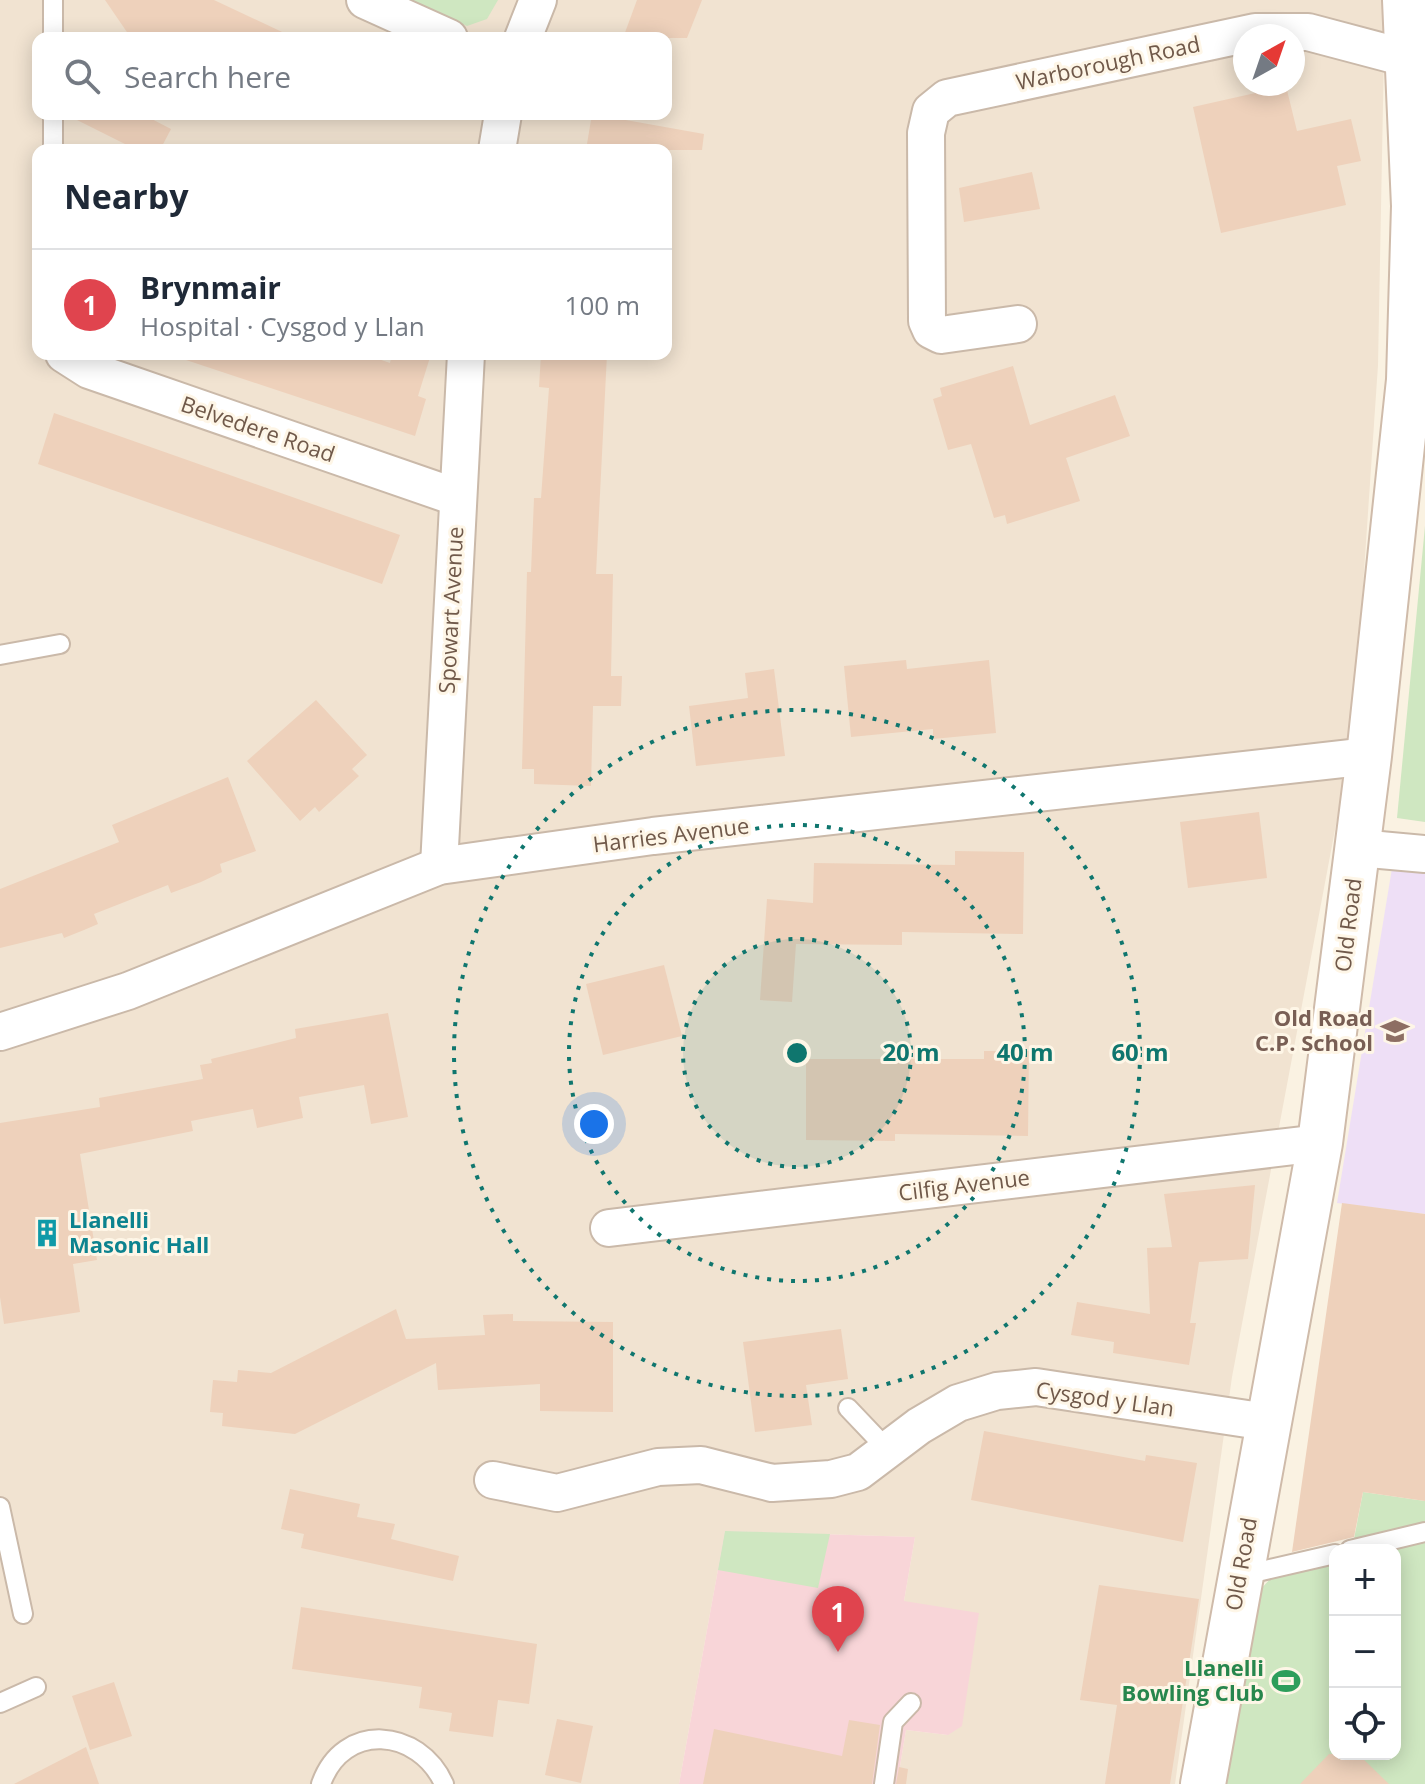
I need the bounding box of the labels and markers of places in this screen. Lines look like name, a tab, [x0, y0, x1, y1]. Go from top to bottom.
place label: Old Road C.P. School	[1255, 1002, 1373, 1057]
school or university icon: Old Road C.P. School	[1380, 1016, 1410, 1046]
centre of rings	[783, 1039, 811, 1067]
place label: Llanelli Masonic Hall	[69, 1204, 209, 1259]
building icon: Llanelli Masonic Hall	[32, 1218, 62, 1248]
pin: 1	[812, 1586, 864, 1652]
place label: Llanelli Bowling Club	[1122, 1652, 1264, 1707]
sports icon: Llanelli Bowling Club	[1271, 1666, 1301, 1696]

